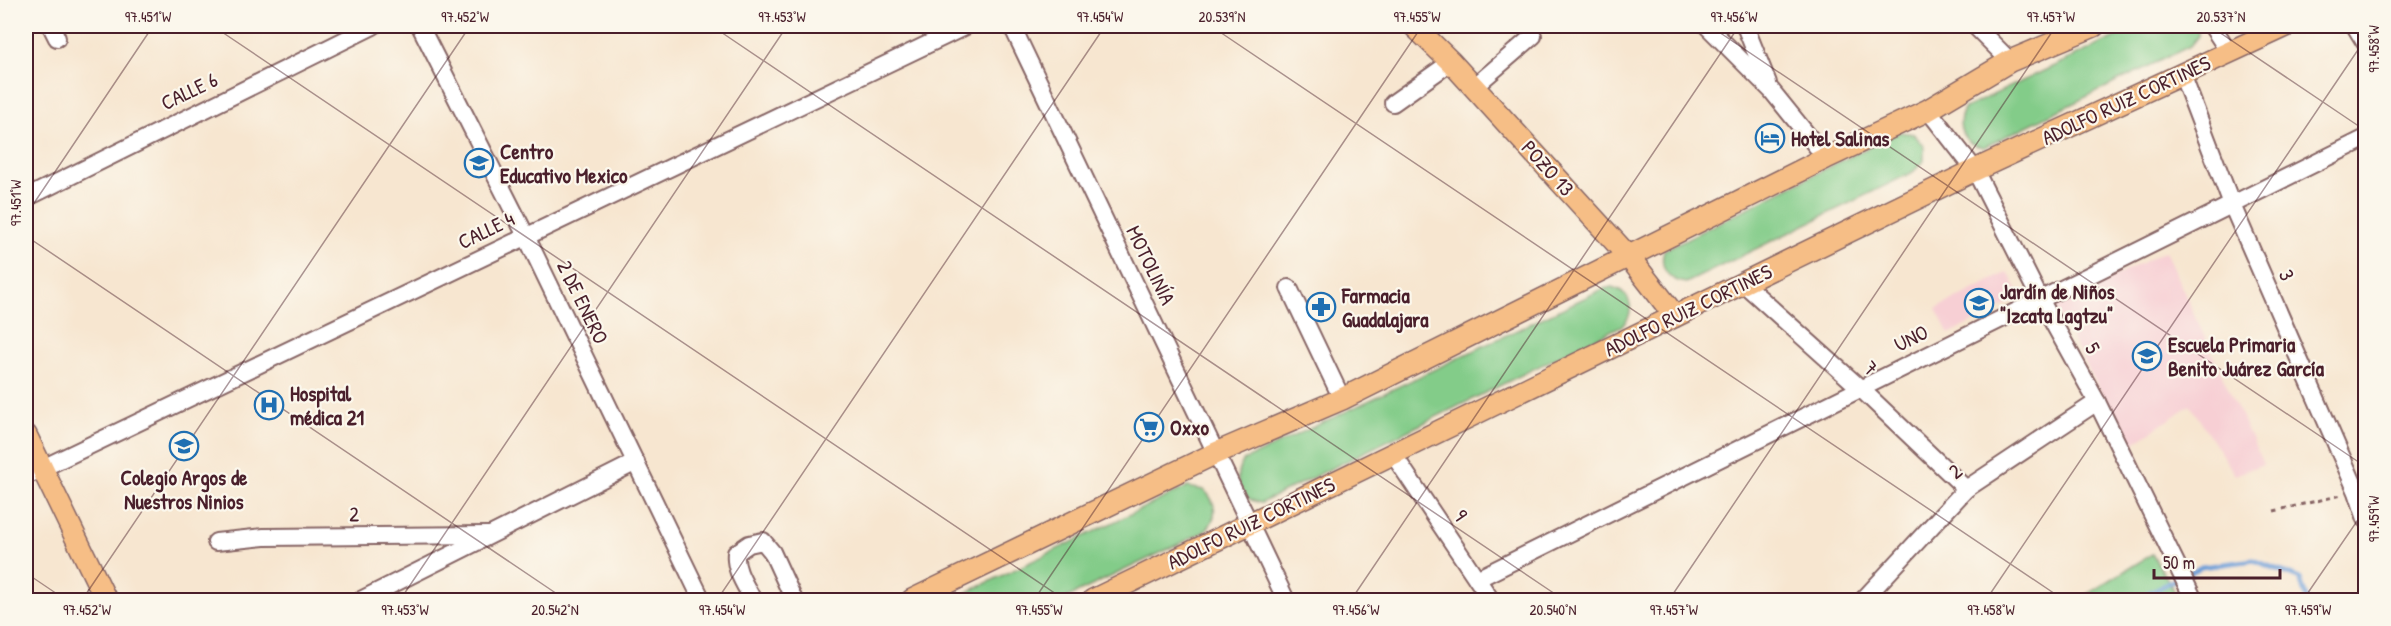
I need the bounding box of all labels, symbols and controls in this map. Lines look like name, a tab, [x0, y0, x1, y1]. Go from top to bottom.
text: 97.451°W	[125, 6, 172, 27]
text: 97.452°W	[441, 6, 490, 27]
text: 97.453°W	[758, 6, 807, 27]
text: 97.454°W	[1077, 6, 1124, 27]
text: 20.539°N	[1199, 6, 1246, 27]
text: 97.455°W	[1393, 6, 1441, 27]
text: 97.456°W	[1711, 6, 1758, 27]
text: 97.457°W	[2027, 6, 2076, 27]
text: 20.537°N	[2197, 6, 2245, 27]
text: 97.458°W	[2363, 25, 2384, 73]
street label: ADOLFO RUIZ CORTINES	[2037, 48, 2215, 152]
street label: CALLE 6	[156, 65, 222, 117]
hotel icon: Hotel Salinas	[1754, 122, 1786, 154]
place label: Hotel Salinas	[1791, 124, 1889, 153]
street label: POZO 13	[1515, 134, 1581, 202]
place label: Centro Educativo Mexico	[500, 137, 628, 190]
school or university icon: Centro Educativo Mexico	[463, 147, 495, 179]
text: 97.451°W	[5, 179, 26, 226]
street label: CALLE 4	[453, 204, 519, 256]
street label: MOTOLINÍA	[1119, 221, 1183, 309]
street label: 2 DE ENERO	[550, 255, 616, 349]
street label: ADOLFO RUIZ CORTINES	[1599, 257, 1777, 363]
street label: 3	[2272, 265, 2302, 285]
place label: Jardín de Niños "Izcata Lagtzu"	[2000, 277, 2115, 331]
place label: Farmacia Guadalajara	[1341, 281, 1429, 334]
school or university icon: Jardín de Niños "Izcata Lagtzu"	[1963, 287, 1995, 319]
pharmacy icon: Farmacia Guadalajara	[1305, 291, 1337, 323]
street label: UNO	[1889, 317, 1933, 359]
place label: Escuela Primaria Benito Juárez García	[2168, 330, 2325, 383]
street label: 5	[2078, 337, 2108, 359]
school or university icon: Escuela Primaria Benito Juárez García	[2131, 340, 2163, 372]
street label: 7	[1857, 354, 1885, 382]
place label: Hospital médica 21	[290, 379, 365, 432]
hospital icon: Hospital médica 21	[253, 389, 285, 421]
supermarket icon: Oxxo	[1133, 411, 1165, 443]
place label: Oxxo	[1170, 413, 1209, 442]
school or university icon: Colegio Argos de Nuestros Ninios	[168, 430, 200, 462]
street label: 2	[1942, 457, 1968, 485]
place label: Colegio Argos de Nuestros Ninios	[121, 463, 248, 516]
street label: ADOLFO RUIZ CORTINES	[1162, 470, 1340, 576]
text: 97.459°W	[2363, 495, 2384, 542]
street label: 2	[349, 499, 359, 529]
street label: 9	[1447, 504, 1475, 527]
scale bar	[2154, 542, 2280, 580]
text: 50 m	[2163, 550, 2195, 575]
text: 97.452°W	[63, 599, 112, 620]
text: 97.453°W	[381, 599, 430, 620]
text: 20.542°N	[531, 599, 579, 620]
text: 97.454°W	[699, 599, 746, 620]
text: 97.455°W	[1015, 599, 1063, 620]
text: 97.456°W	[1333, 599, 1380, 620]
text: 20.540°N	[1529, 599, 1577, 620]
text: 97.457°W	[1650, 599, 1699, 620]
text: 97.458°W	[1967, 599, 2015, 620]
text: 97.459°W	[2285, 599, 2332, 620]

